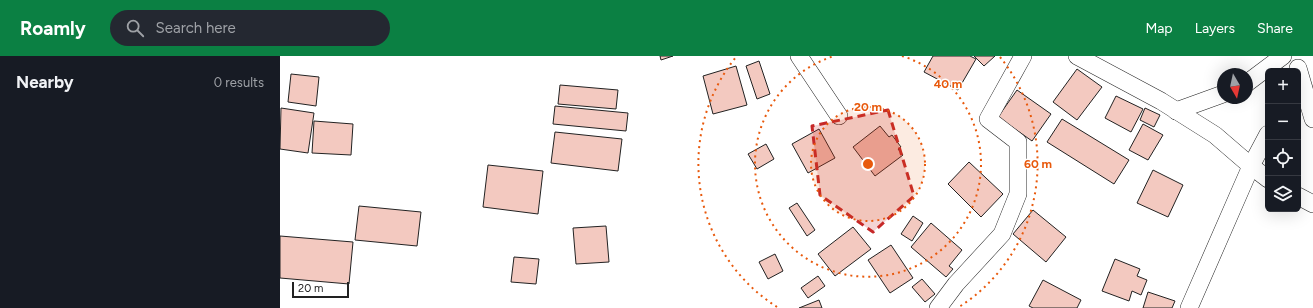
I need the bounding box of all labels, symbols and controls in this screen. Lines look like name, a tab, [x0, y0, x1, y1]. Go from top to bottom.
search box	[110, 10, 390, 46]
text: Roamly	[20, 17, 86, 40]
icon: search	[124, 17, 146, 39]
text: Search here	[156, 19, 236, 37]
text: Map	[1145, 20, 1173, 37]
text: Layers	[1195, 20, 1235, 37]
text: Share	[1257, 20, 1293, 37]
north arrow	[1217, 68, 1253, 104]
map controls	[1265, 68, 1301, 212]
button: +	[1265, 68, 1301, 104]
text: Nearby	[16, 72, 74, 92]
text: 0 results	[214, 75, 264, 90]
text: 40 m	[934, 77, 962, 91]
text: 20 m	[854, 100, 882, 114]
button: −	[1265, 104, 1301, 140]
button: locate	[1265, 140, 1301, 176]
centre of rings	[861, 157, 875, 171]
text: 60 m	[1024, 157, 1052, 171]
button: layers	[1265, 176, 1301, 212]
scale bar	[292, 280, 349, 299]
text: 20 m	[298, 282, 323, 295]

